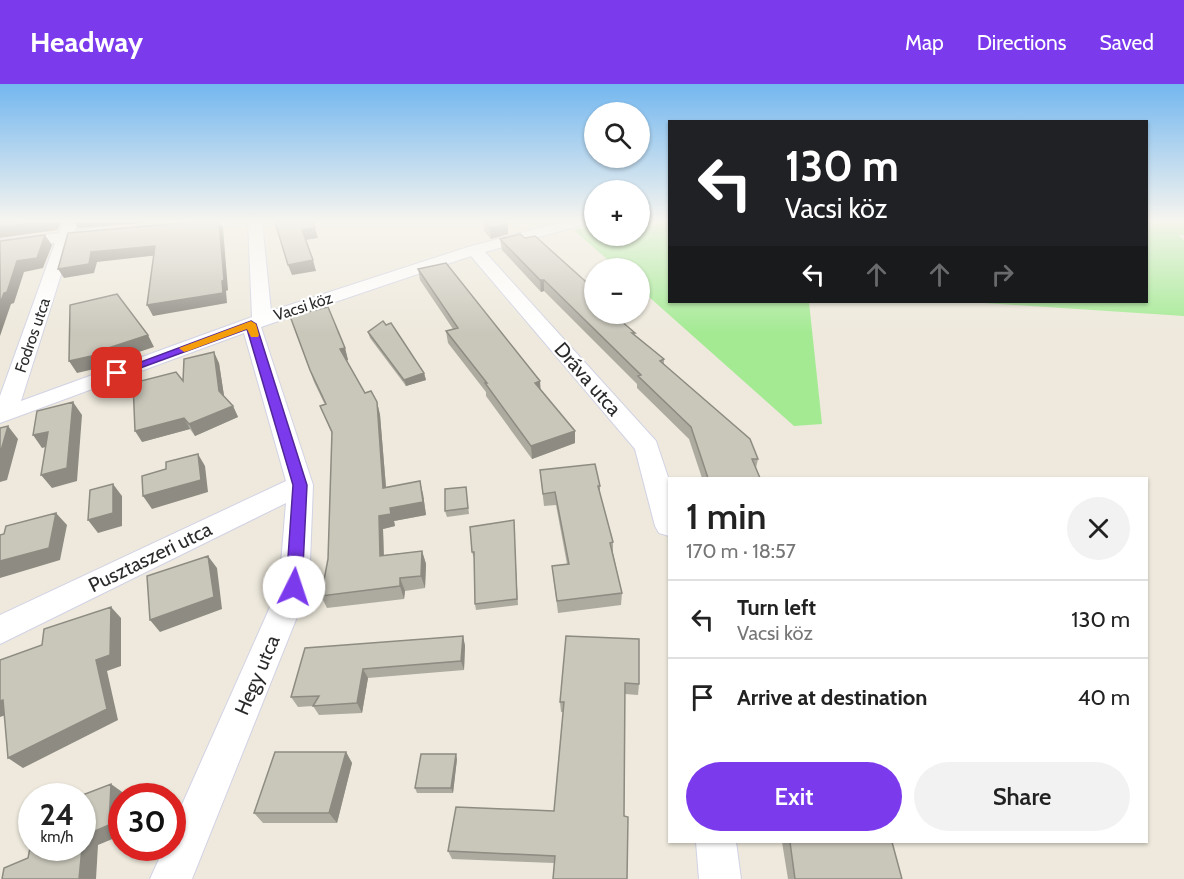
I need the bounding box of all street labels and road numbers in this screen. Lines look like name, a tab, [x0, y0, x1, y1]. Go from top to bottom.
street label: Vacsi köz	[271, 288, 335, 325]
street label: Fodros utca	[11, 295, 54, 375]
street label: Dráva utca	[550, 337, 627, 421]
street label: Pusztaszeri utca	[84, 517, 216, 597]
street label: Hegy utca	[229, 631, 285, 719]

